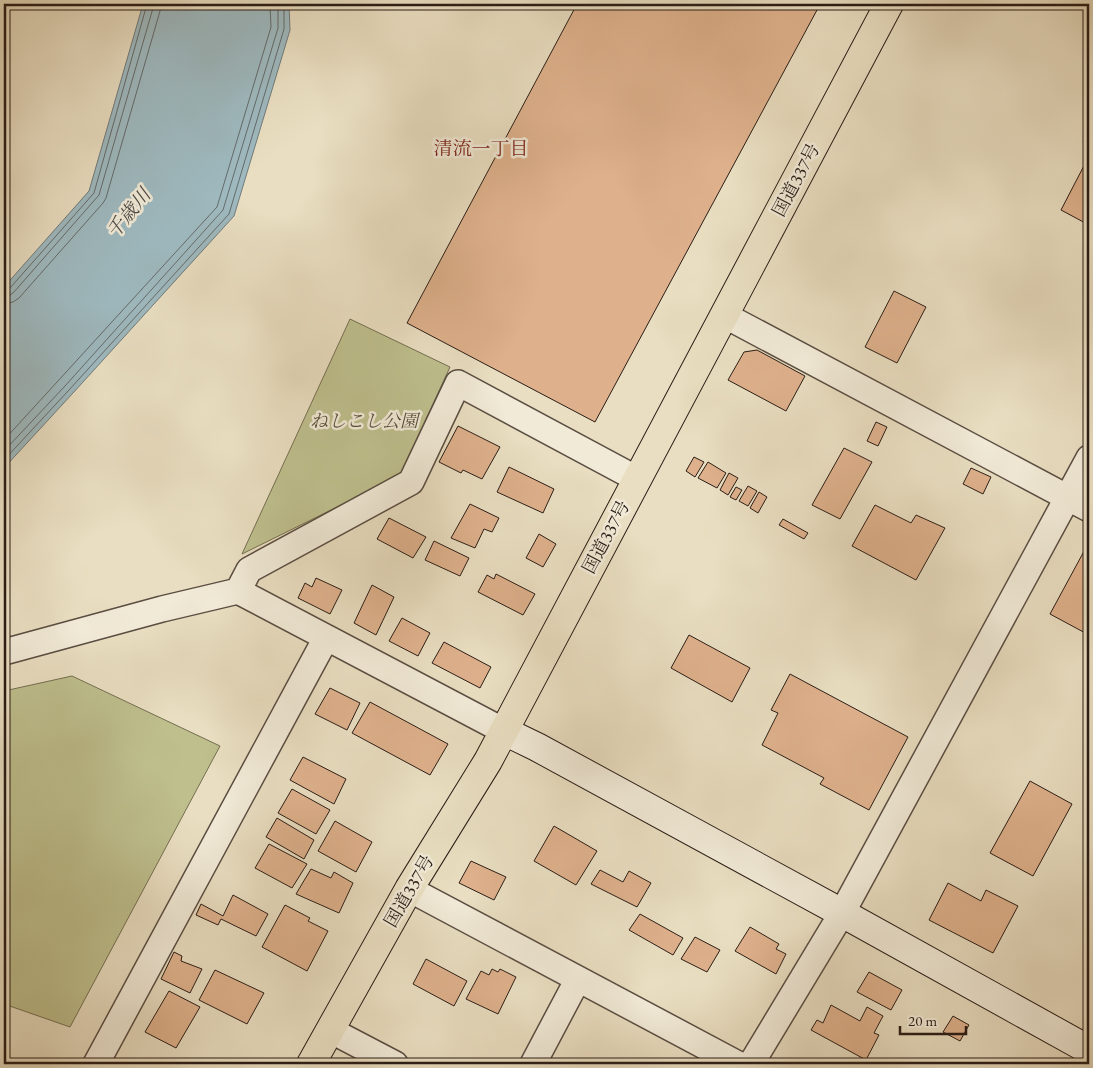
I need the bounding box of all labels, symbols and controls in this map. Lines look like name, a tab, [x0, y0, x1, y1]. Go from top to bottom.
district label: 清流一丁目	[433, 136, 529, 161]
street label: 国道337号	[767, 139, 824, 220]
water label: 千歳川	[101, 182, 157, 243]
park label: ねしこし公園	[310, 409, 421, 432]
street label: 国道337号	[577, 496, 634, 577]
street label: 国道337号	[379, 850, 439, 931]
scale bar	[900, 1003, 967, 1035]
text: 20 m	[908, 1011, 937, 1030]

